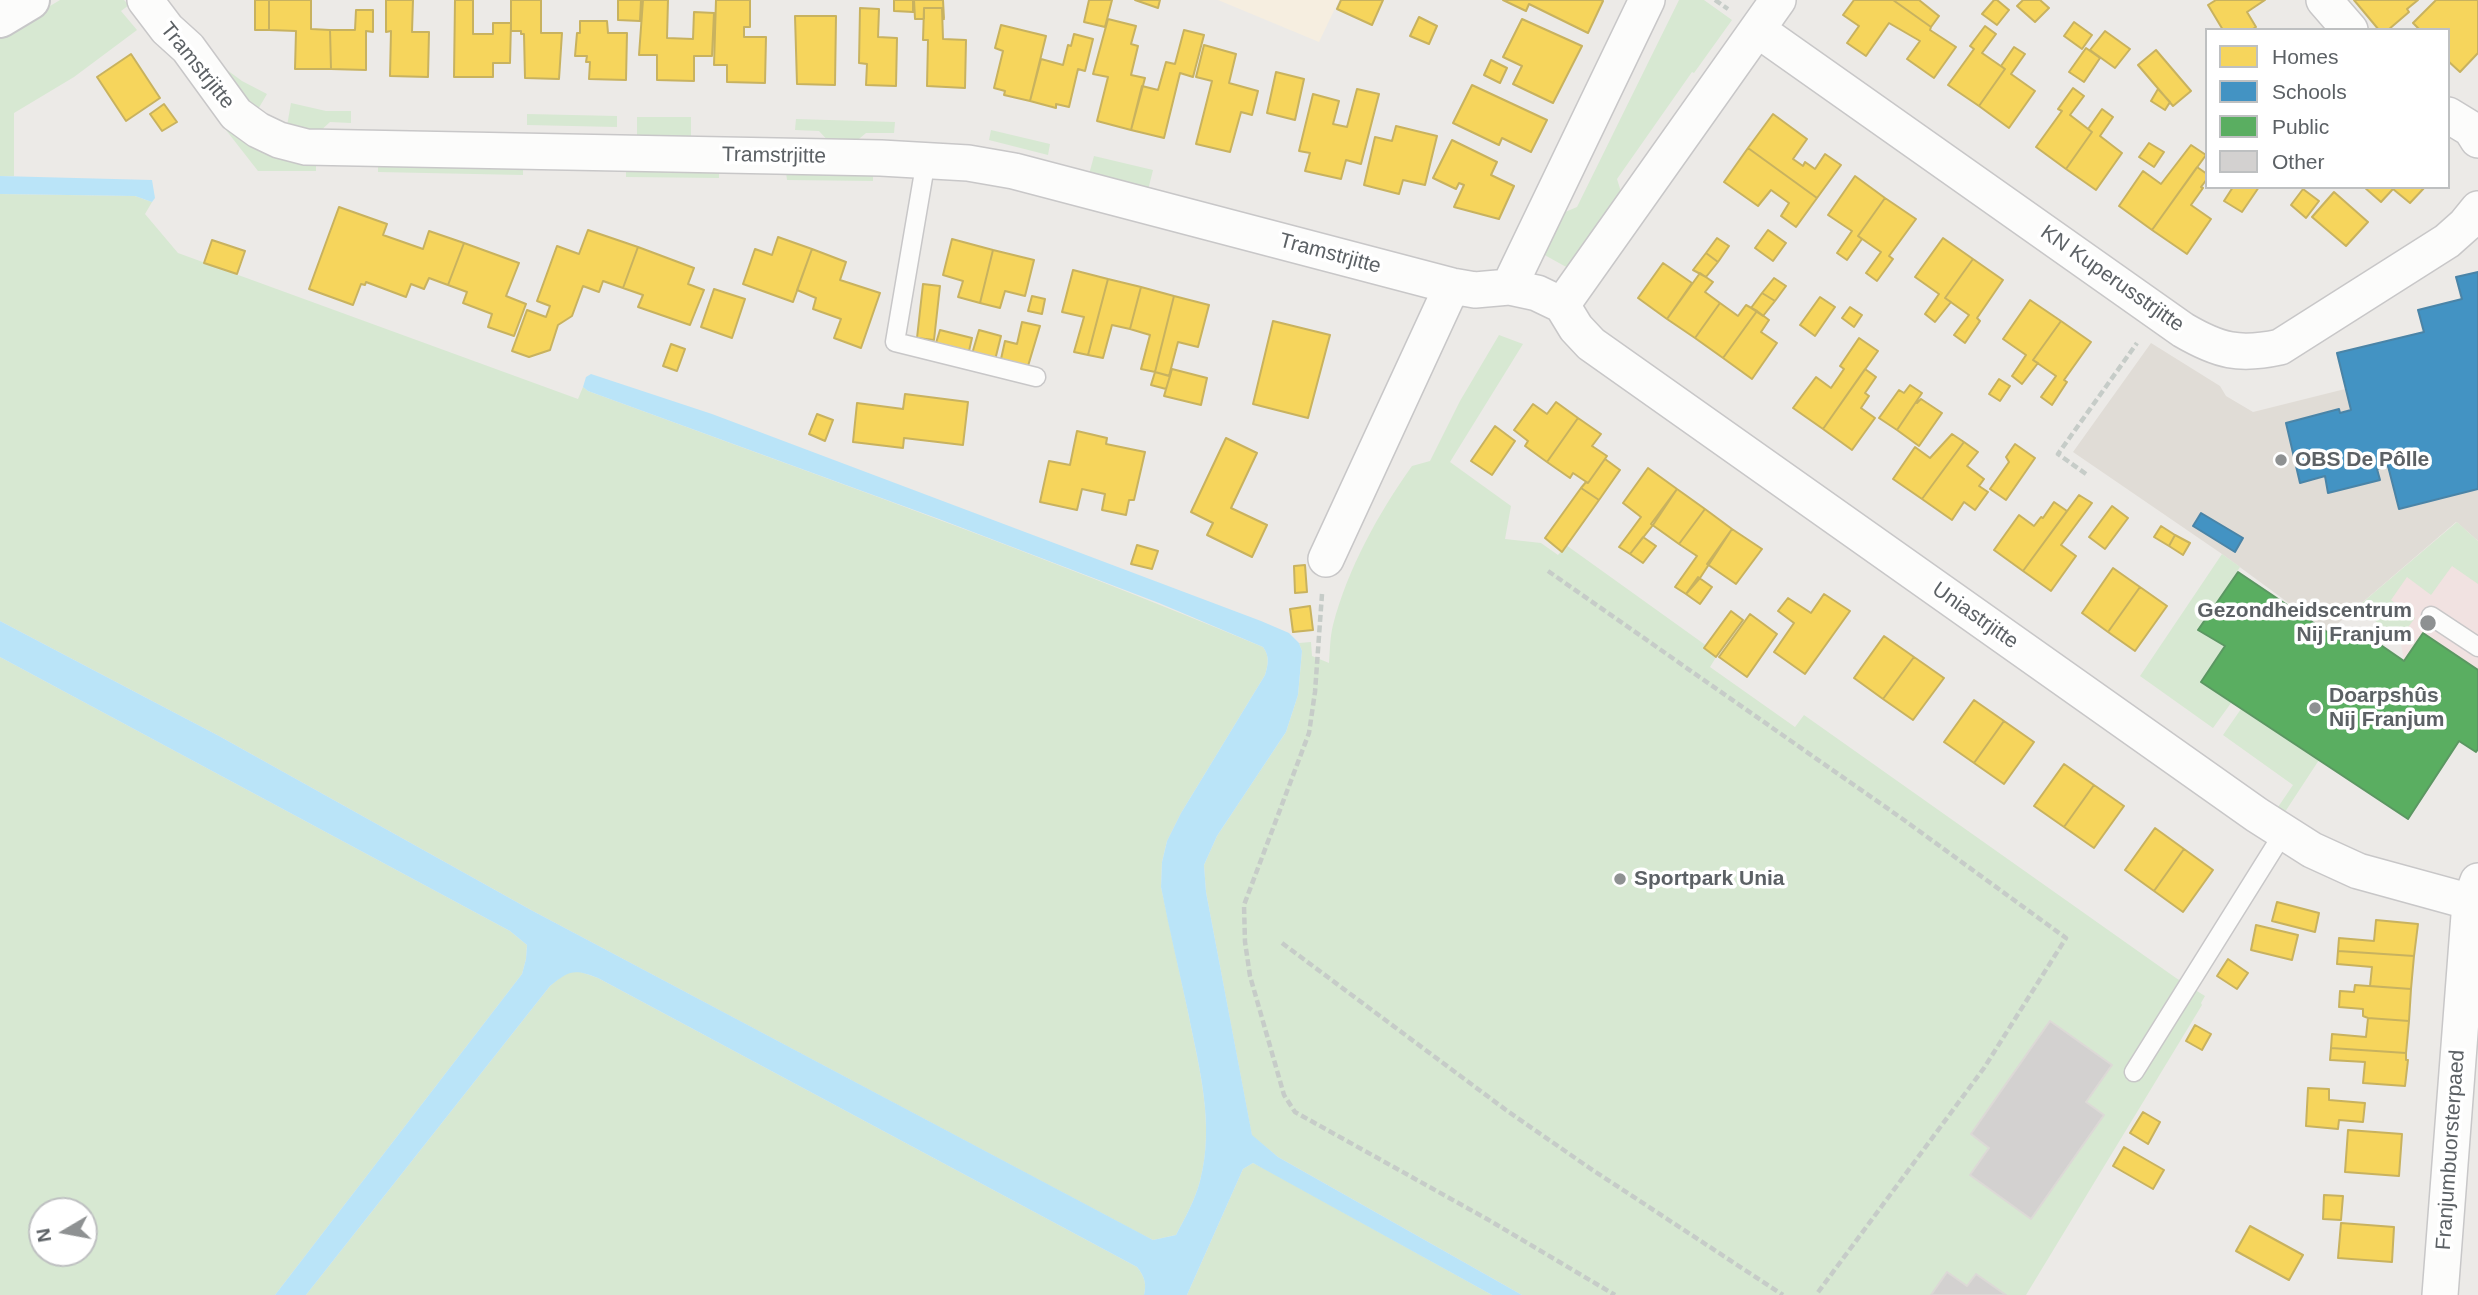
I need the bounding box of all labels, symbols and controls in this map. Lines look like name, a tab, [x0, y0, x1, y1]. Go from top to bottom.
street label: Tramstrjitte	[154, 18, 240, 114]
legend	[2205, 28, 2450, 189]
text: Homes	[2272, 45, 2339, 68]
text: Schools	[2272, 80, 2347, 103]
text: Public	[2272, 115, 2329, 138]
street label: Tramstrjitte	[722, 142, 826, 170]
text: Other	[2272, 150, 2325, 173]
street label: KN Kuperusstrjitte	[2035, 220, 2189, 338]
street label: Tramstrjitte	[1276, 228, 1384, 280]
place label: OBS De Pôlle	[2295, 447, 2429, 473]
marker: OBS De Pôlle	[2273, 452, 2289, 468]
street label: Uniastrjitte	[1927, 577, 2023, 655]
place label: Gezondheidscentrum Nij Franjum	[2197, 598, 2412, 648]
marker: Gezondheidscentrum Nij Franjum	[2418, 613, 2438, 633]
place label: Doarpshûs Nij Franjum	[2329, 683, 2445, 733]
marker: Doarpshûs Nij Franjum	[2307, 700, 2323, 716]
place label: Sportpark Unia	[1634, 866, 1785, 892]
marker: Sportpark Unia	[1612, 871, 1628, 887]
street label: Franjumbuorsterpaed	[2431, 1049, 2471, 1251]
north arrow	[28, 1197, 98, 1267]
text: N	[32, 1227, 55, 1244]

